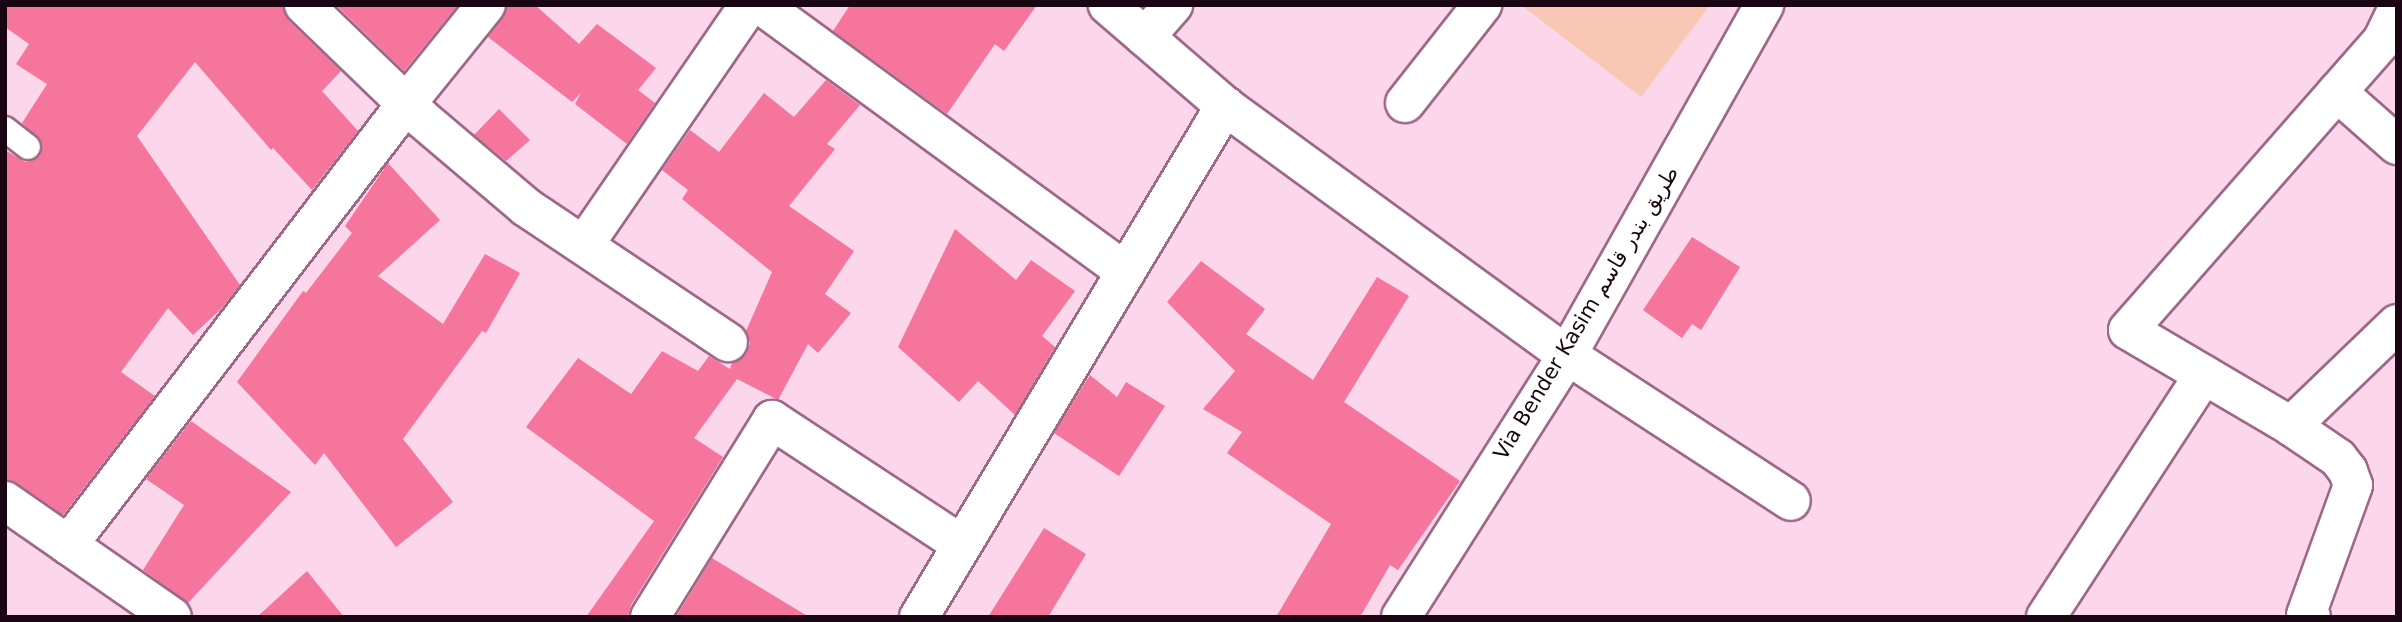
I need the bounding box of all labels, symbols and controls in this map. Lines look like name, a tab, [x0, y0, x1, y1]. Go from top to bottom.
street label: Via Bender Kasim طريق بندر قاسم	[1488, 162, 1684, 464]

